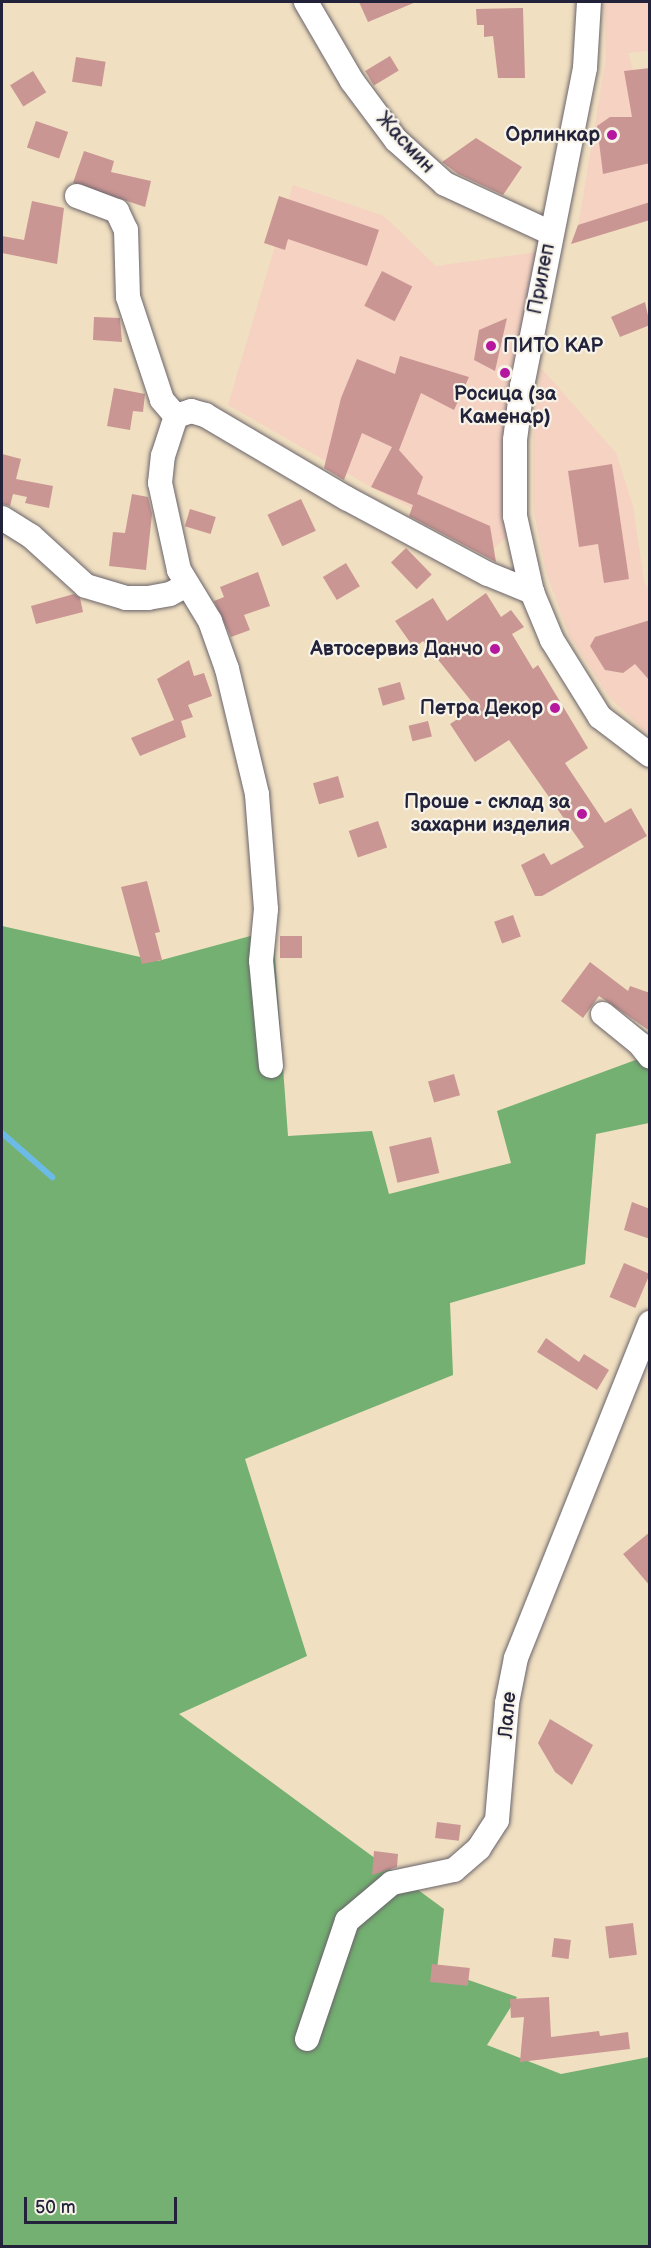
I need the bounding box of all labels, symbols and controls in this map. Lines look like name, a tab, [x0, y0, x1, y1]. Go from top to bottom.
street label: Жасмин	[371, 107, 439, 179]
place label: Орлинкар	[506, 123, 600, 147]
marker: Орлинкар	[605, 128, 619, 142]
street label: Прилеп	[523, 242, 561, 316]
place label: ПИТО КАР	[503, 334, 603, 358]
marker: ПИТО КАР	[484, 339, 498, 353]
marker: Росица (за Каменар)	[498, 366, 512, 380]
place label: Росица (за Каменар)	[454, 382, 556, 429]
place label: Автосервиз Данчо	[310, 637, 483, 661]
marker: Автосервиз Данчо	[488, 642, 502, 656]
place label: Петра Декор	[420, 696, 543, 720]
marker: Петра Декор	[548, 701, 562, 715]
place label: Проше - склад за захарни изделия	[404, 790, 570, 837]
marker: Проше - склад за захарни изделия	[575, 807, 589, 821]
street label: Лале	[494, 1691, 522, 1739]
scale bar	[27, 2185, 180, 2223]
text: 50 m	[35, 2197, 76, 2218]

